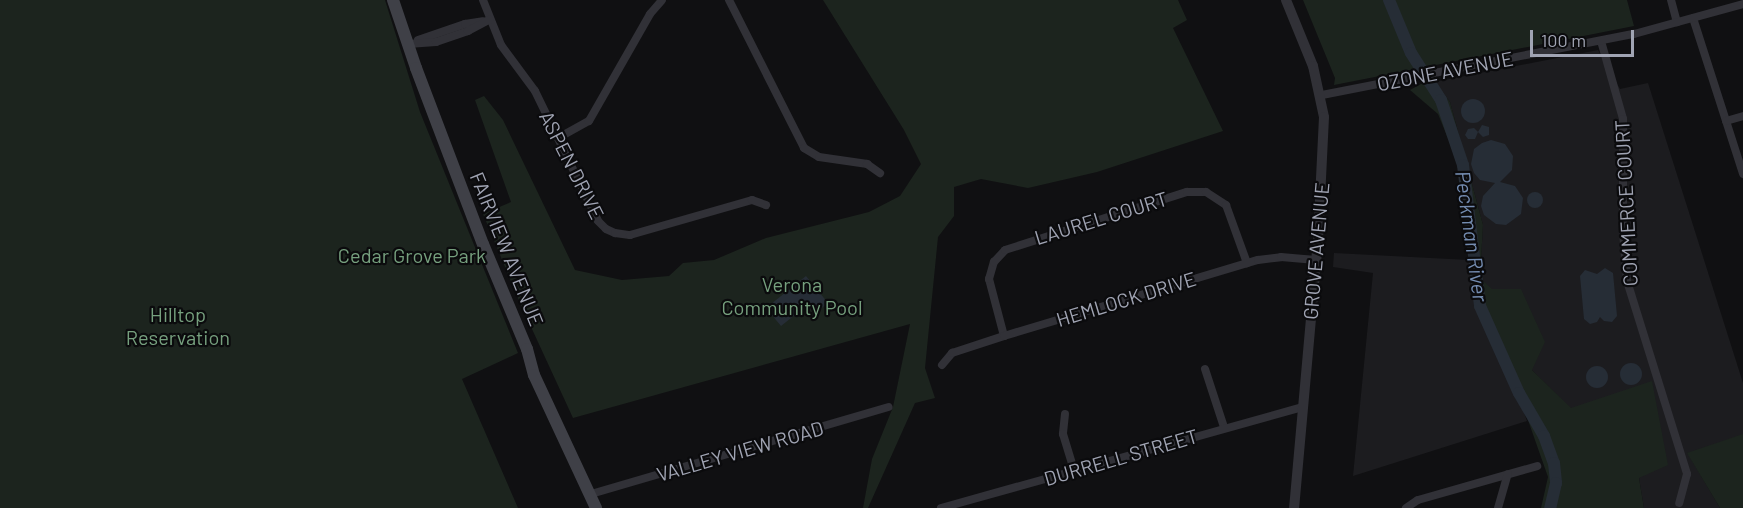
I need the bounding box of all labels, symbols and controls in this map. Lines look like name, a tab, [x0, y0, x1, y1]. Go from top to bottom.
scale bar	[1533, 18, 1636, 56]
text: 100 m	[1541, 29, 1586, 51]
street label: OZONE AVENUE	[1375, 46, 1515, 96]
street label: ASPEN DRIVE	[535, 107, 609, 223]
street label: COMMERCE COURT	[1610, 119, 1642, 287]
street label: FAIRVIEW AVENUE	[465, 168, 549, 330]
water label: Peckman River	[1450, 169, 1494, 303]
street label: GROVE AVENUE	[1298, 181, 1334, 321]
street label: LAUREL COURT	[1031, 186, 1171, 250]
park label: Cedar Grove Park	[338, 243, 486, 267]
street label: HEMLOCK DRIVE	[1053, 266, 1199, 332]
park label: Verona Community Pool	[721, 273, 863, 320]
park label: Hilltop Reservation	[126, 303, 230, 350]
street label: VALLEY VIEW ROAD	[654, 416, 826, 486]
street label: DURRELL STREET	[1041, 424, 1201, 490]

